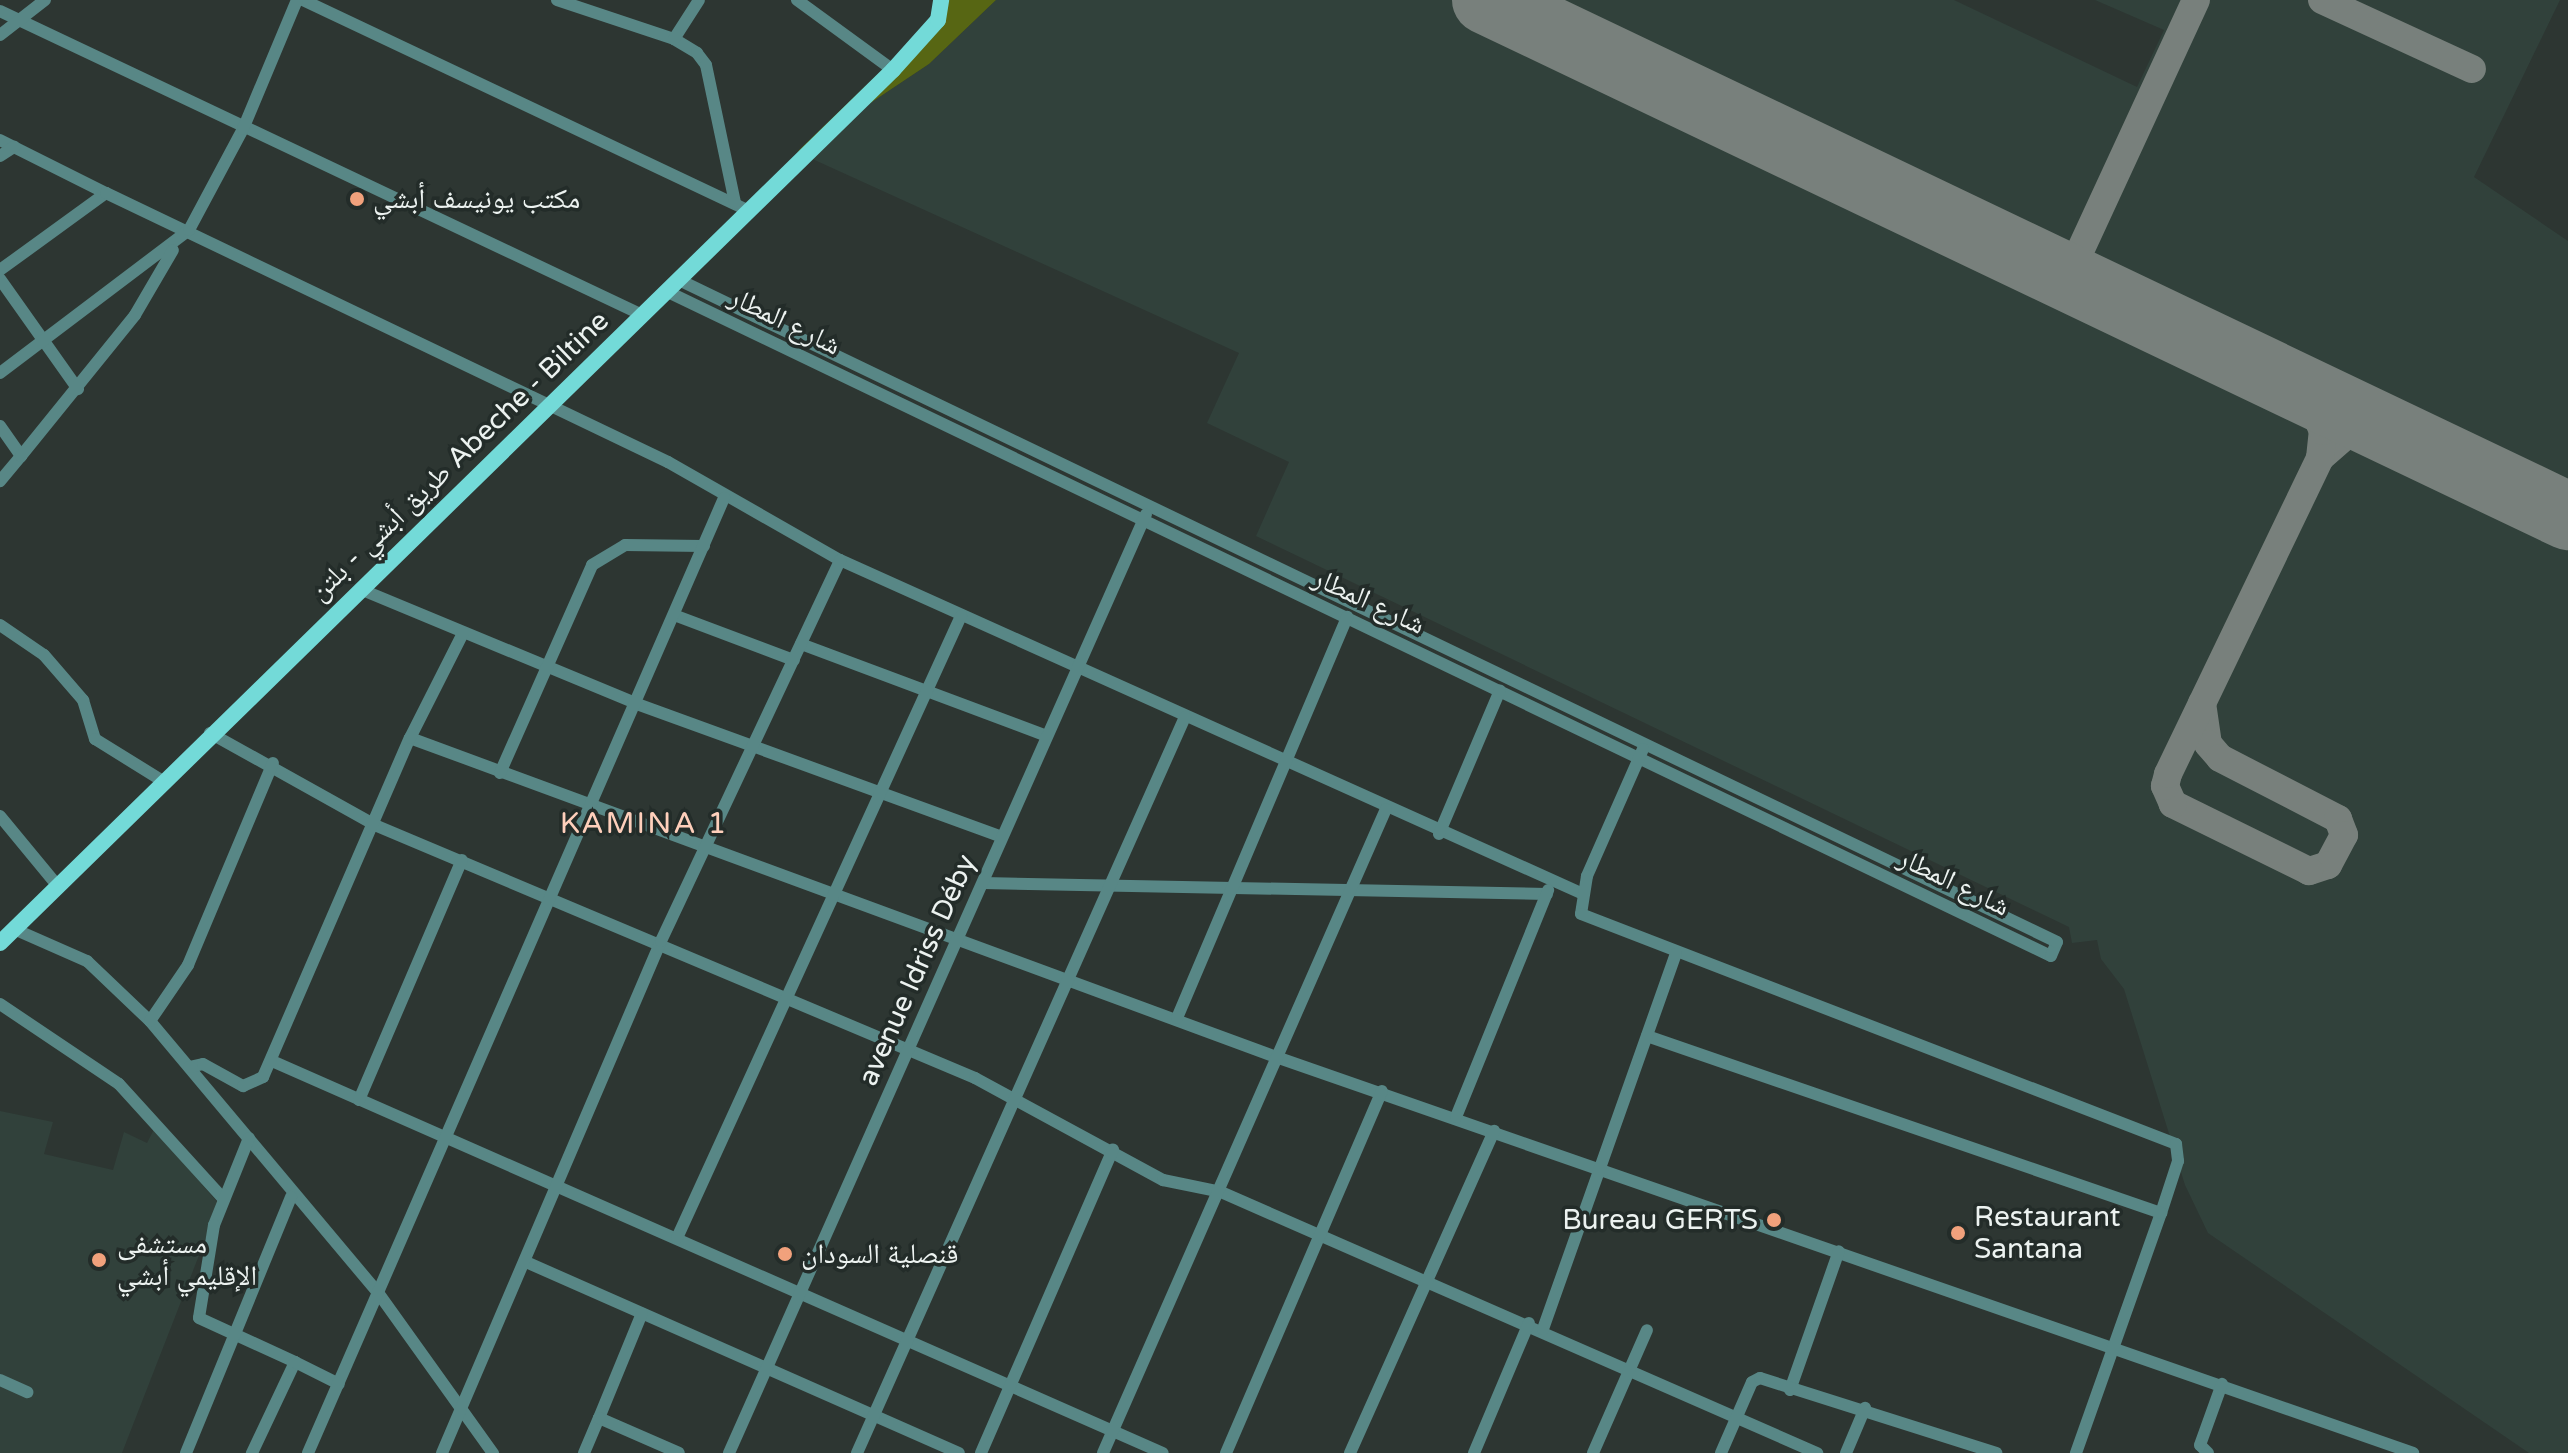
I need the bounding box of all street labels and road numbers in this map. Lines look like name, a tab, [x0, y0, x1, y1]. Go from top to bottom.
street label: شارع المطار	[724, 280, 846, 362]
street label: طريق أبشي - بلتن Abeche - Biltine	[302, 304, 616, 608]
street label: شارع المطار	[1307, 560, 1431, 642]
street label: شارع المطار	[1893, 841, 2015, 923]
street label: avenue Idriss Déby	[851, 849, 983, 1091]

